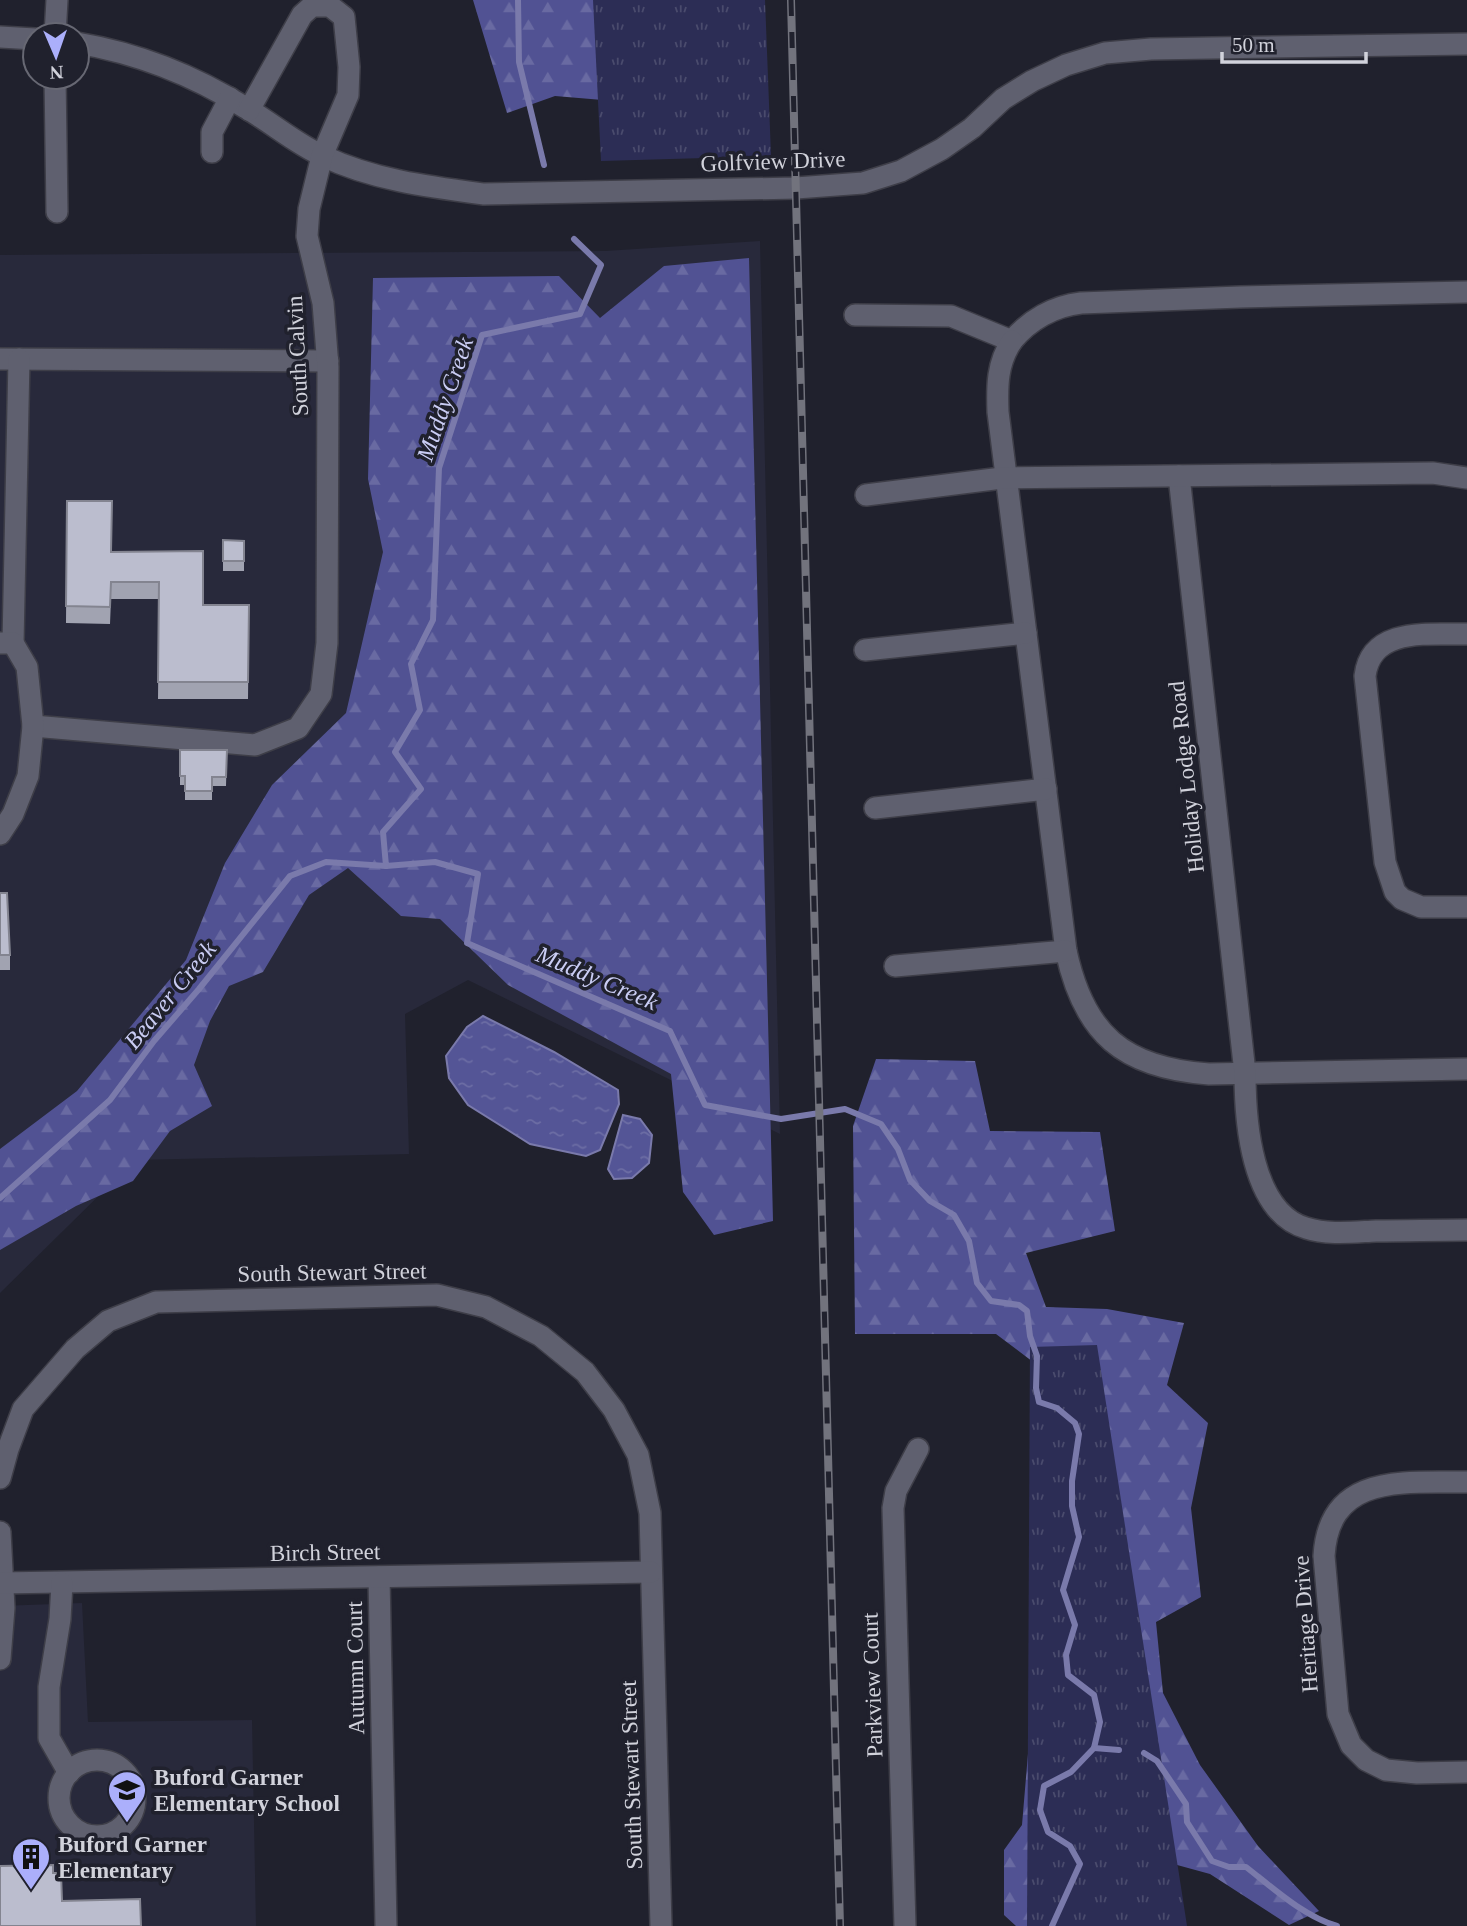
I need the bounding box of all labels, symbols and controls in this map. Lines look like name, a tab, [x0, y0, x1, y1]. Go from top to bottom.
north arrow	[21, 21, 91, 91]
scale bar	[1222, 21, 1366, 65]
text: 50 m	[1232, 33, 1275, 57]
text: N	[49, 62, 64, 83]
street label: Golfview Drive	[700, 146, 846, 177]
street label: South Calvin	[282, 295, 313, 417]
water label: Muddy Creek	[411, 333, 478, 465]
street label: Holiday Lodge Road	[1164, 679, 1209, 874]
water label: Beaver Creek	[119, 936, 221, 1054]
water label: Muddy Creek	[532, 940, 662, 1015]
street label: South Stewart Street	[237, 1258, 427, 1287]
street label: Birch Street	[270, 1539, 381, 1566]
street label: Heritage Drive	[1288, 1555, 1323, 1693]
street label: Autumn Court	[342, 1600, 369, 1735]
street label: Parkview Court	[857, 1611, 888, 1758]
street label: South Stewart Street	[616, 1679, 647, 1870]
place label: Buford Garner Elementary School	[154, 1765, 340, 1816]
school or university icon: Buford Garner Elementary School	[106, 1769, 148, 1824]
place label: Buford Garner Elementary	[58, 1832, 207, 1883]
building icon: Buford Garner Elementary	[10, 1836, 52, 1891]

